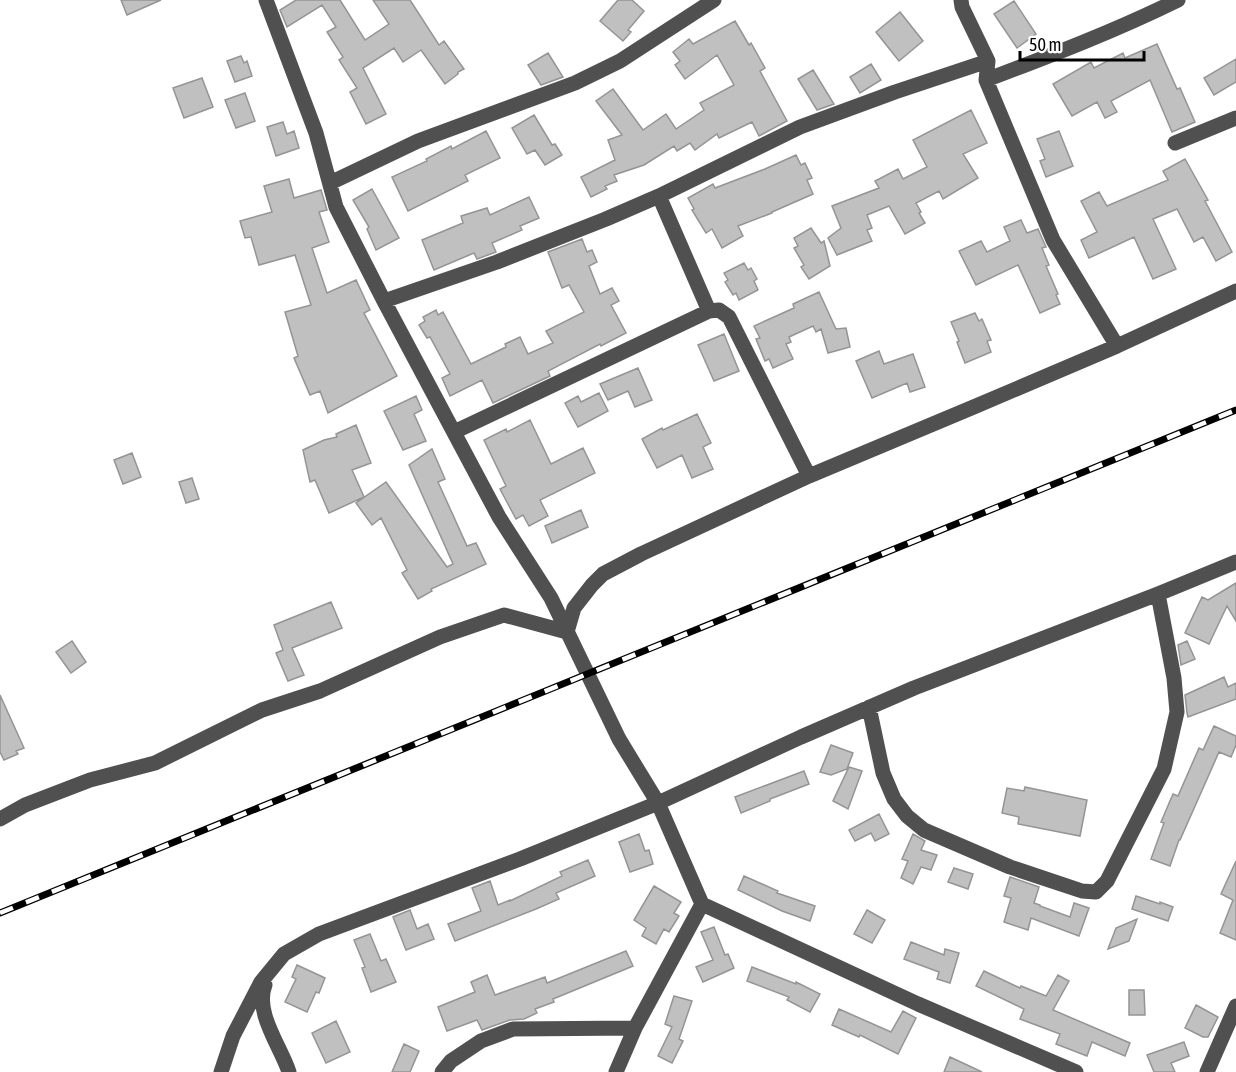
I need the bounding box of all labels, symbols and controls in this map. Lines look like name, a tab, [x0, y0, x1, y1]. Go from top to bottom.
scale bar	[1020, 24, 1144, 62]
text: 50 m	[1029, 34, 1061, 55]

